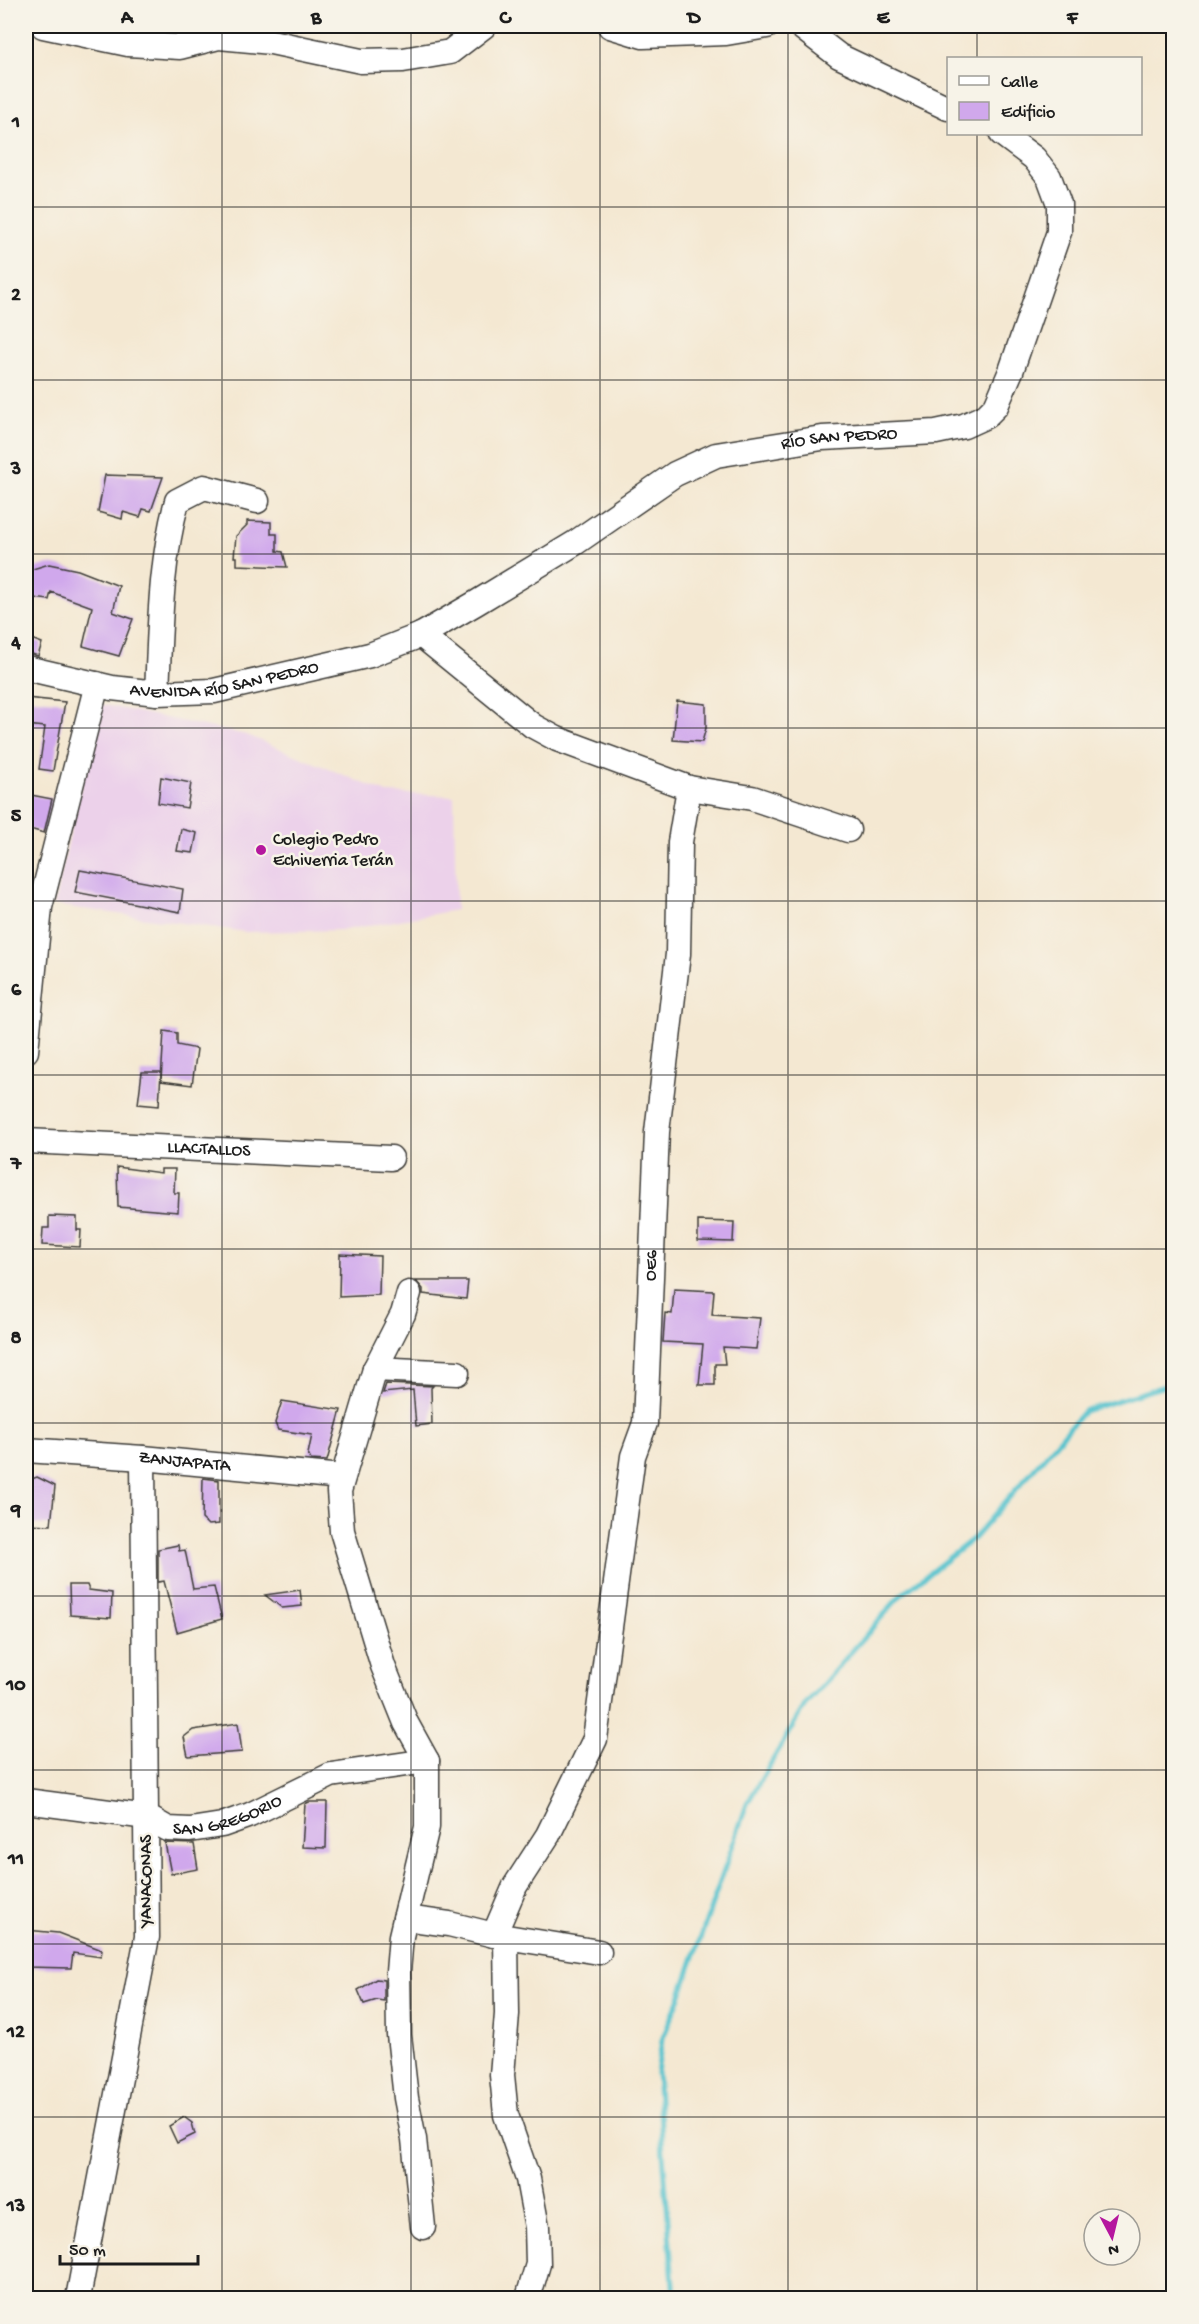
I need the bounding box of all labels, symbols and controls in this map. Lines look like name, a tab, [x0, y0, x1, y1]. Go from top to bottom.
text: A	[120, 8, 135, 31]
text: B	[310, 8, 322, 31]
text: C	[499, 8, 513, 31]
text: D	[685, 8, 701, 31]
text: E	[877, 8, 891, 31]
text: F	[1066, 8, 1079, 31]
legend	[947, 57, 1142, 135]
text: Calle	[1001, 73, 1039, 94]
text: Edificio	[1001, 103, 1055, 124]
text: 1	[11, 112, 20, 135]
text: 2	[11, 285, 21, 308]
street label: RÍO SAN PEDRO	[779, 424, 898, 455]
text: 3	[10, 459, 21, 482]
text: 4	[10, 633, 21, 656]
street label: AVENIDA RÍO SAN PEDRO	[129, 657, 321, 704]
text: 5	[11, 806, 22, 829]
place label: Colegio Pedro Echiverria Terán	[273, 830, 394, 872]
marker: Colegio Pedro Echiverria Terán	[254, 843, 268, 857]
text: 6	[11, 980, 22, 1003]
street label: LLACTALLOS	[167, 1137, 252, 1162]
text: 7	[10, 1154, 23, 1177]
street label: OE6	[640, 1249, 663, 1281]
text: 8	[11, 1328, 22, 1351]
street label: ZANJAPATA	[138, 1447, 233, 1477]
text: 9	[10, 1501, 21, 1524]
text: 10	[5, 1675, 26, 1698]
street label: SAN GREGORIO	[172, 1790, 286, 1841]
street label: YANACONAS	[137, 1834, 158, 1929]
text: 11	[7, 1849, 24, 1872]
text: 12	[6, 2022, 25, 2045]
text: 13	[6, 2196, 25, 2219]
north arrow	[1082, 2207, 1142, 2267]
scale bar	[60, 2228, 198, 2266]
text: N	[1107, 2238, 1120, 2259]
text: 50 m	[69, 2241, 106, 2262]

